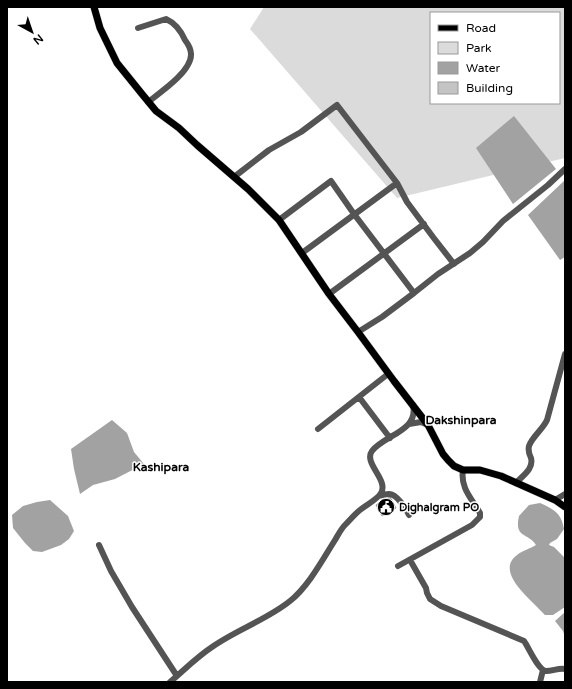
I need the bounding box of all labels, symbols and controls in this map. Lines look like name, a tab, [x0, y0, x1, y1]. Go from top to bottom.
north arrow	[12, 12, 52, 52]
legend	[430, 12, 560, 104]
text: Road	[466, 21, 496, 35]
text: N	[31, 31, 46, 47]
text: Park	[466, 41, 492, 55]
text: Water	[466, 61, 501, 75]
text: Building	[466, 81, 513, 95]
district label: Dakshinpara	[425, 413, 497, 428]
district label: Kashipara	[133, 460, 190, 475]
public building icon: Dighalgram PO	[376, 497, 396, 517]
place label: Dighalgram PO	[399, 501, 479, 515]

